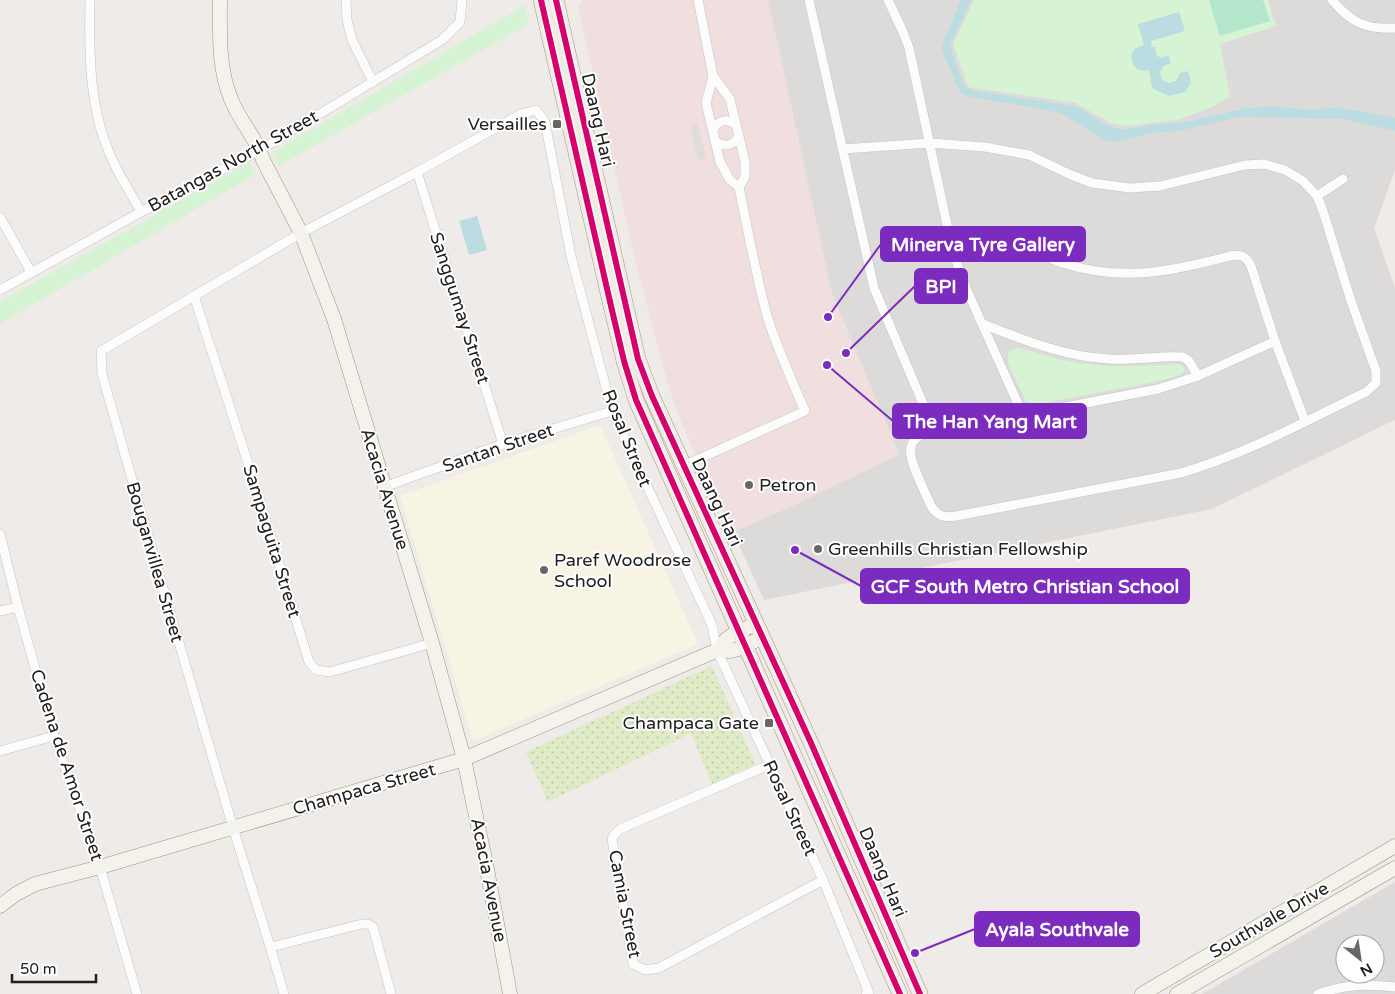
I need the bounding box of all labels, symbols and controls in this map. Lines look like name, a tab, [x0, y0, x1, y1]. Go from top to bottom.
street label: Daang Hari	[577, 71, 619, 169]
street label: Batangas North Street	[144, 105, 322, 217]
place label: Versailles	[467, 113, 547, 135]
marker: Versailles	[551, 118, 563, 130]
callout: Minerva Tyre Gallery	[881, 227, 1085, 261]
street label: Sanggumay Street	[425, 229, 495, 387]
text: Minerva Tyre Gallery	[891, 234, 1076, 257]
callout: BPI	[915, 269, 967, 303]
text: BPI	[925, 276, 957, 298]
street label: Rosal Street	[597, 386, 657, 490]
callout: The Han Yang Mart	[893, 404, 1086, 438]
text: The Han Yang Mart	[902, 411, 1078, 434]
street label: Santan Street	[440, 419, 557, 477]
street label: Acacia Avenue	[356, 425, 414, 553]
street label: Daang Hari	[687, 454, 747, 550]
street label: Sampaguita Street	[238, 462, 306, 620]
place label: Petron	[759, 474, 816, 496]
street label: Bouganvillea Street	[122, 479, 188, 645]
marker: Petron	[743, 479, 755, 491]
place label: Greenhills Christian Fellowship	[828, 538, 1088, 560]
marker: Greenhills Christian Fellowship	[812, 543, 824, 555]
place label: Paref Woodrose School	[554, 549, 691, 592]
marker: Paref Woodrose School	[538, 564, 550, 576]
callout: GCF South Metro Christian School	[861, 569, 1189, 603]
text: GCF South Metro Christian School	[871, 576, 1179, 598]
street label: Cadena de Amor Street	[26, 667, 108, 864]
place label: Champaca Gate	[623, 712, 759, 734]
marker: Champaca Gate	[763, 717, 775, 729]
street label: Rosal Street	[758, 757, 822, 859]
street label: Champaca Street	[290, 758, 438, 820]
street label: Acacia Avenue	[466, 816, 512, 944]
street label: Daang Hari	[854, 824, 912, 920]
street label: Camia Street	[604, 848, 646, 960]
street label: Southvale Drive	[1206, 877, 1332, 963]
callout: Ayala Southvale	[975, 912, 1139, 946]
text: Ayala Southvale	[985, 919, 1129, 942]
north arrow	[1335, 934, 1385, 984]
scale bar	[12, 952, 96, 984]
text: 50 m	[20, 960, 57, 978]
text: N	[1357, 960, 1375, 980]

